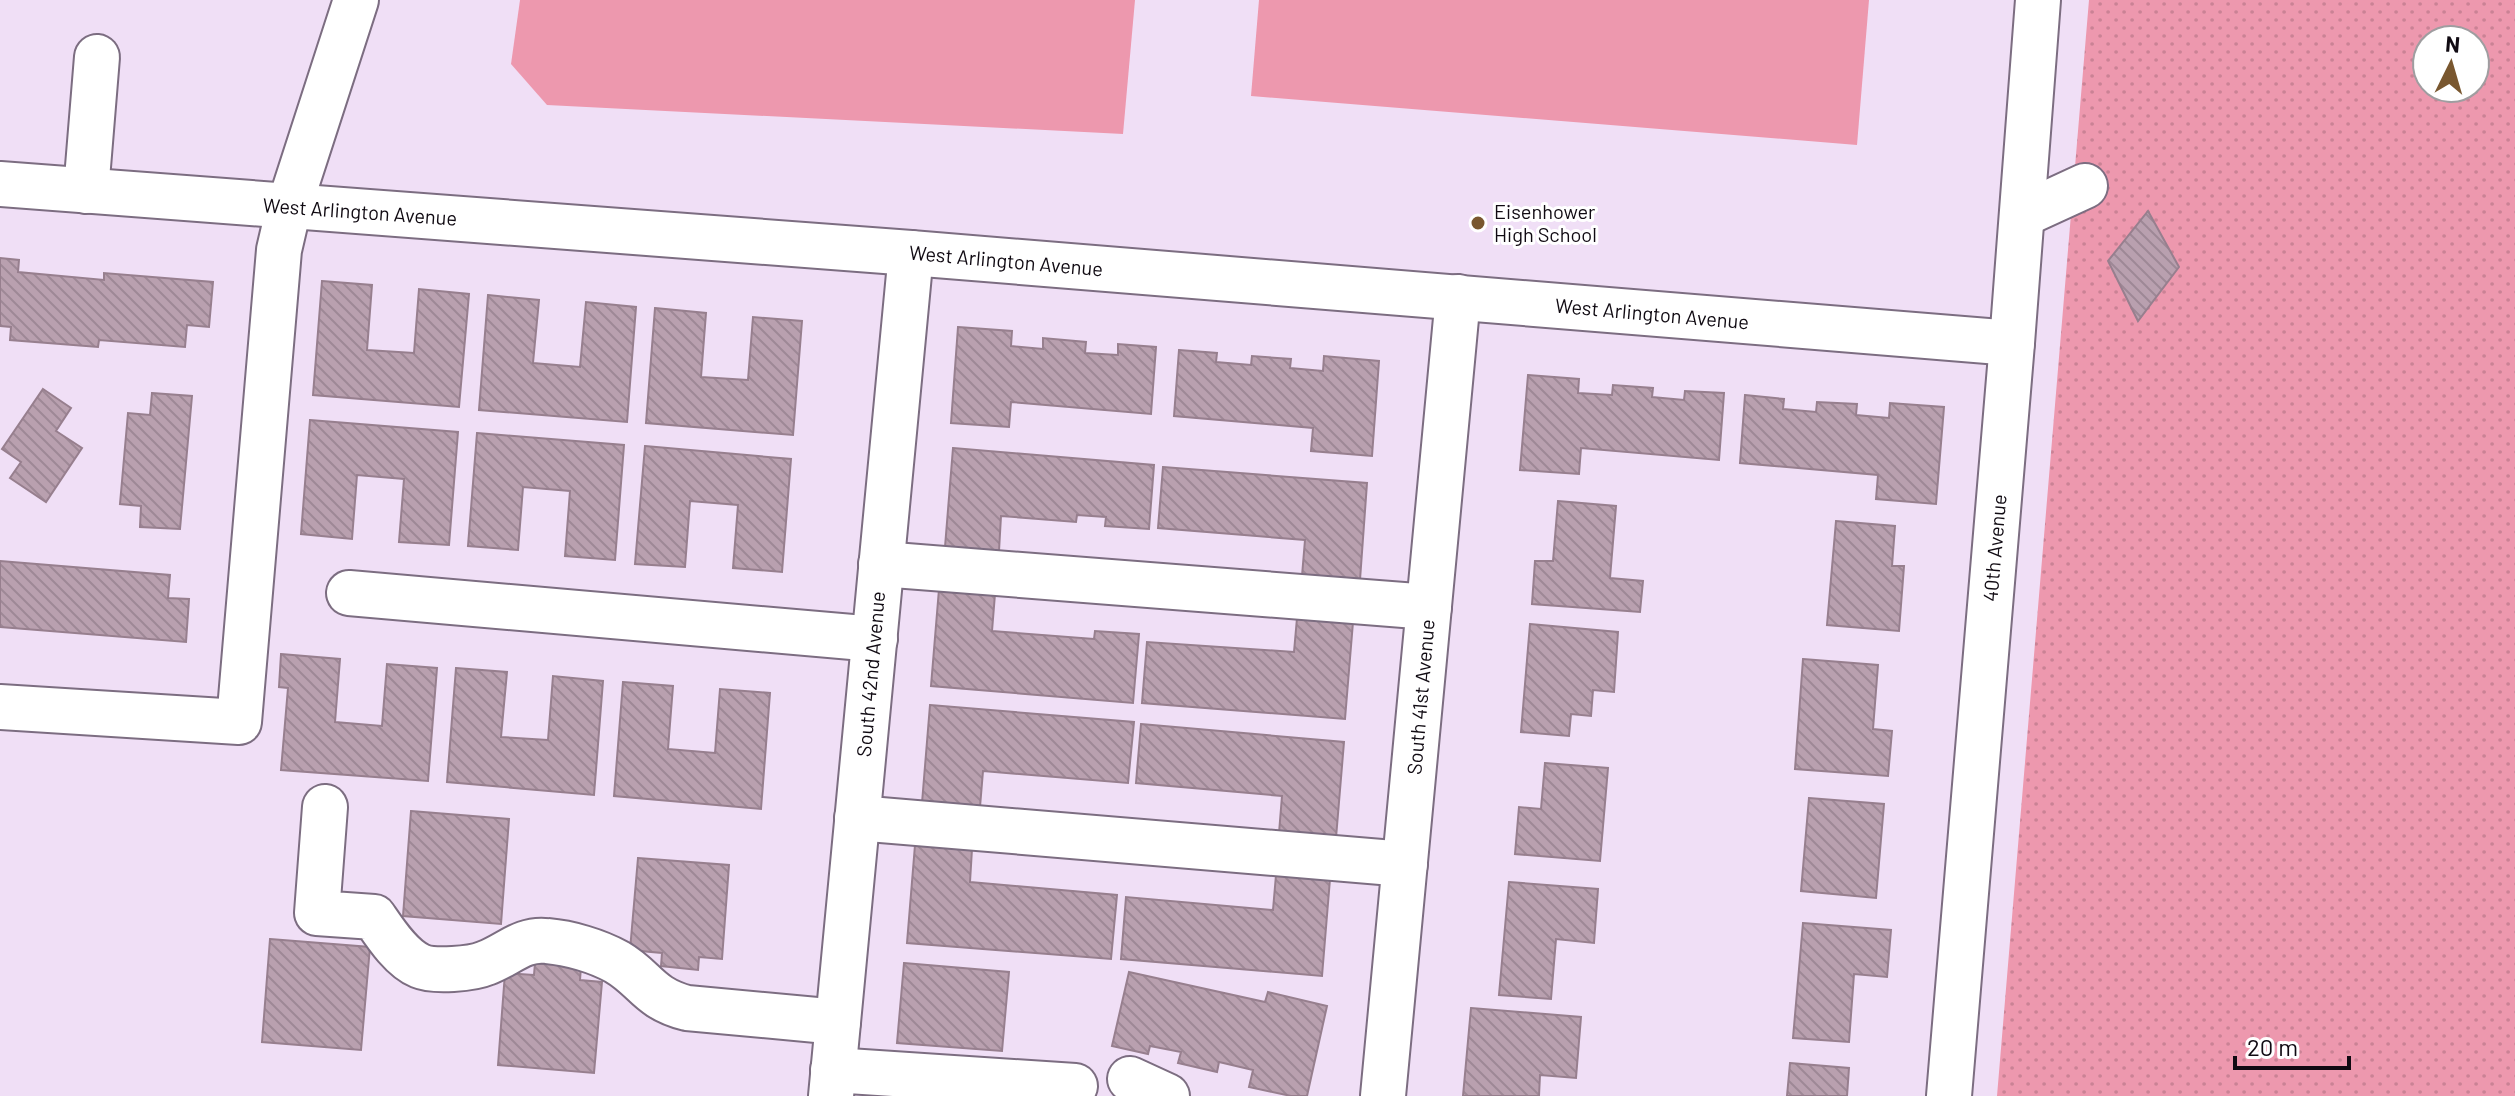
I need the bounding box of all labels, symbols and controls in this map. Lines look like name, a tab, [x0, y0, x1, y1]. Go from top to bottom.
north arrow	[2411, 24, 2491, 104]
text: N	[2444, 29, 2461, 57]
street label: West Arlington Avenue	[262, 192, 458, 230]
place label: Eisenhower High School	[1494, 199, 1597, 246]
marker: Eisenhower High School	[1469, 214, 1487, 232]
street label: West Arlington Avenue	[908, 240, 1104, 280]
street label: West Arlington Avenue	[1554, 293, 1750, 333]
street label: 40th Avenue	[1977, 493, 2011, 603]
street label: South 42nd Avenue	[851, 590, 889, 758]
street label: South 41st Avenue	[1401, 618, 1439, 776]
scale bar	[2235, 1020, 2349, 1070]
text: 20 m	[2247, 1032, 2298, 1061]

